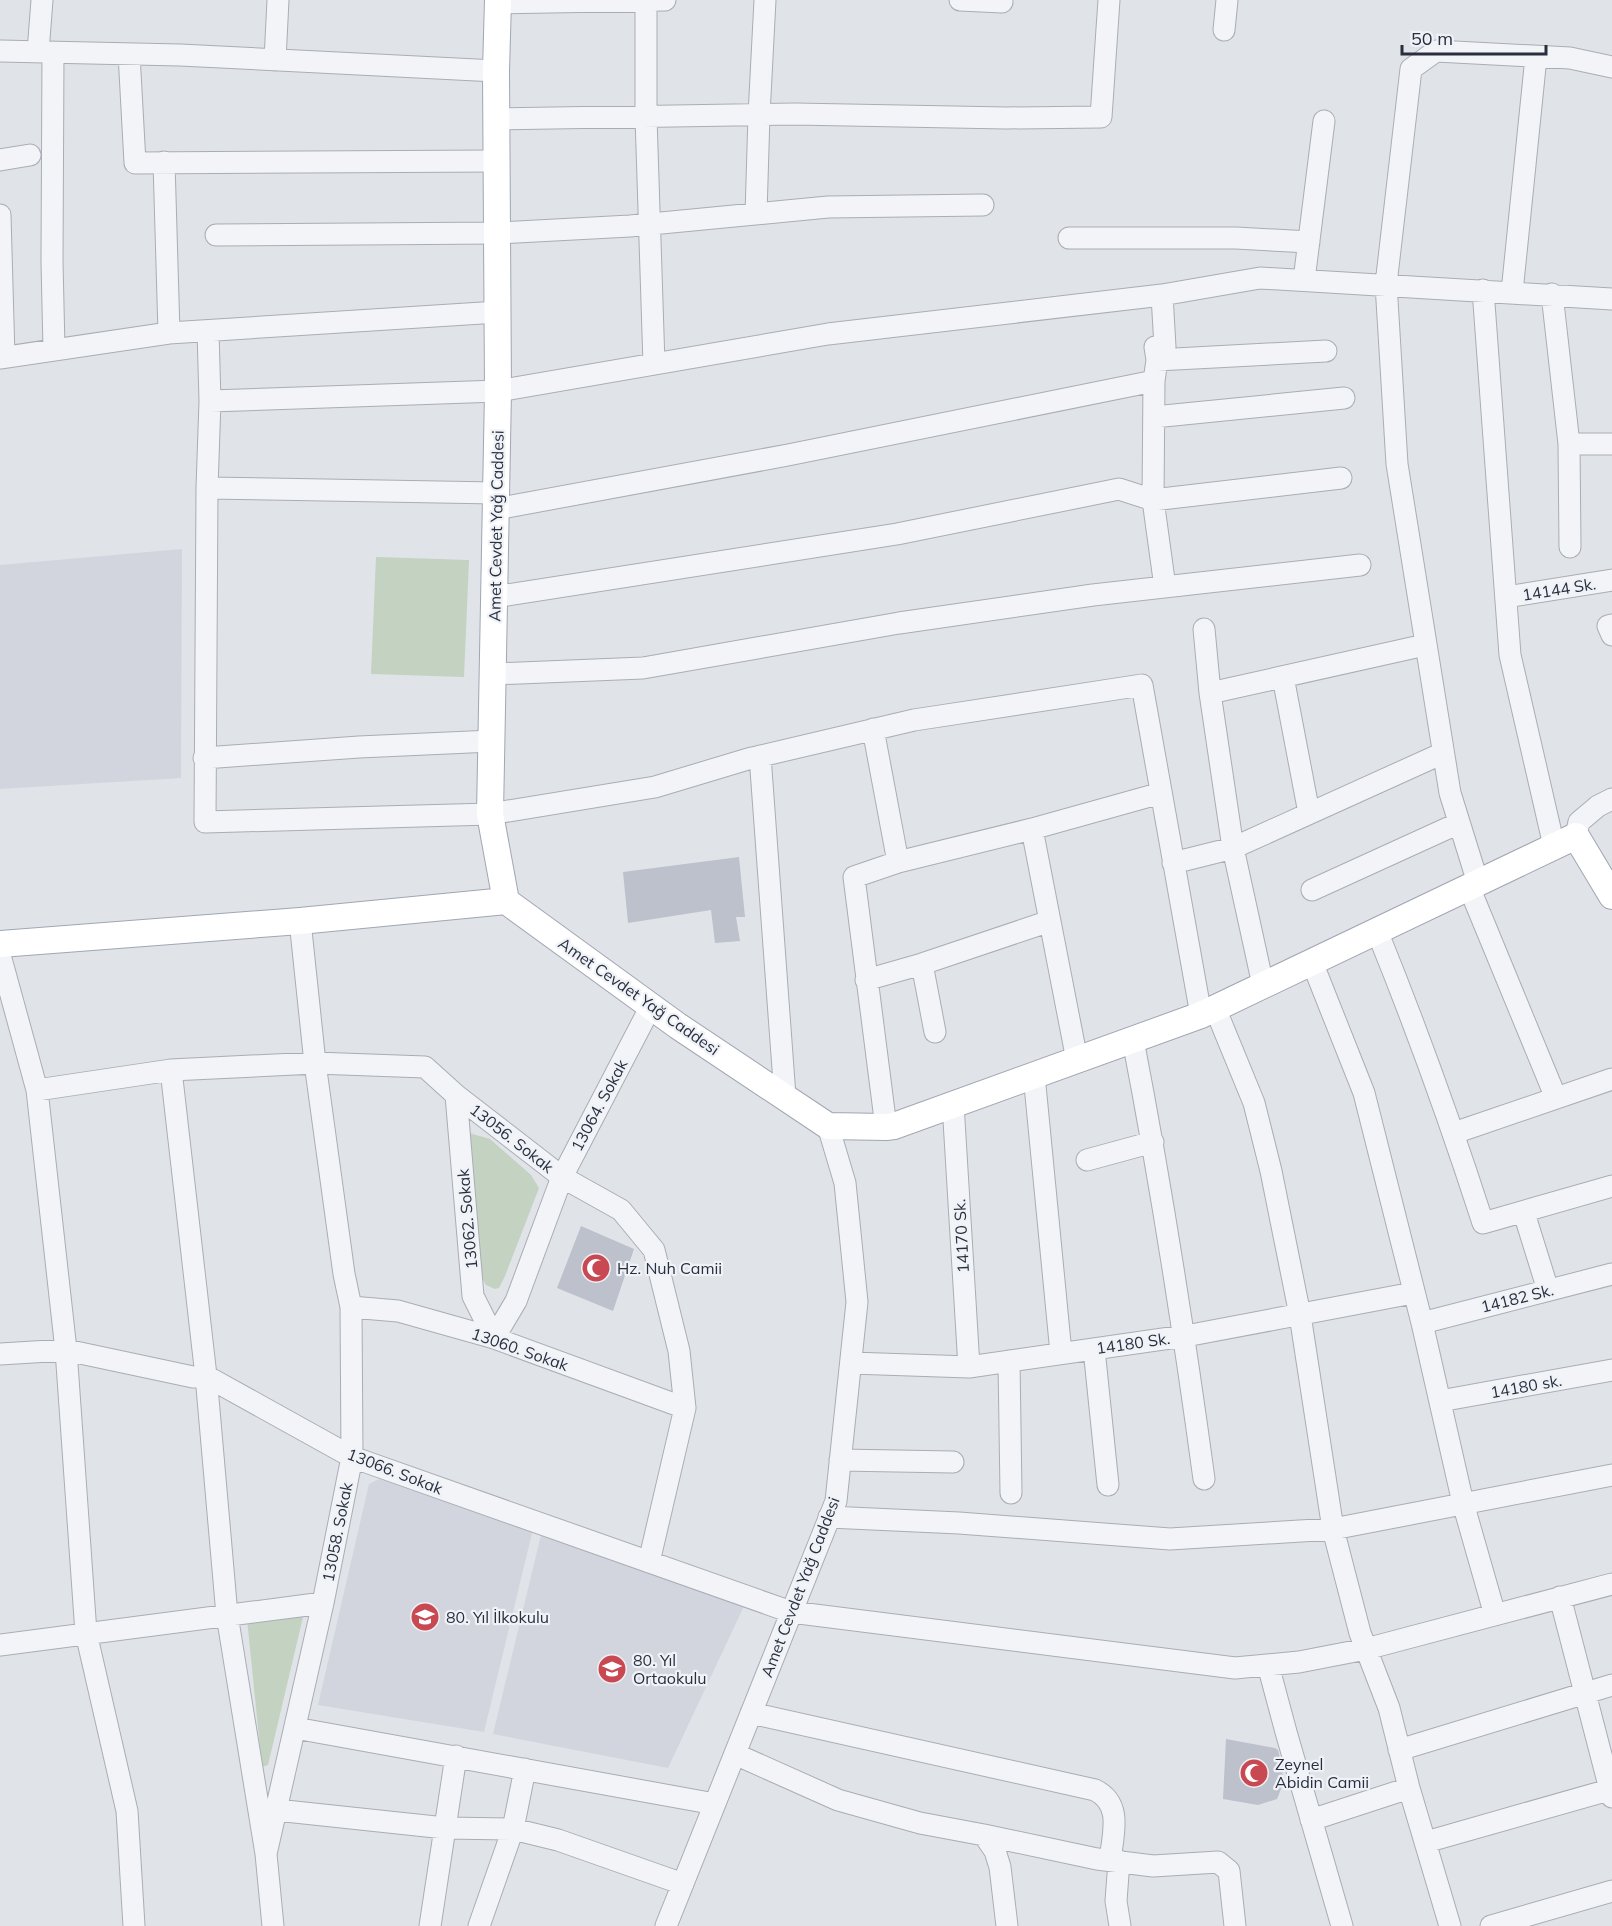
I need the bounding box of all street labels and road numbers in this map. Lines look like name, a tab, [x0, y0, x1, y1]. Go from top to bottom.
street label: Amet Cevdet Yağ Caddesi	[484, 430, 508, 622]
street label: 14144 Sk.	[1521, 573, 1597, 605]
street label: Amet Cevdet Yağ Caddesi	[555, 933, 723, 1059]
street label: 13064. Sokak	[566, 1055, 632, 1154]
street label: 13056. Sokak	[466, 1099, 559, 1177]
street label: 13062. Sokak	[453, 1167, 481, 1270]
street label: 14170 Sk.	[949, 1198, 973, 1274]
street label: 14182 Sk.	[1479, 1279, 1555, 1317]
street label: 13060. Sokak	[469, 1323, 572, 1375]
street label: 14180 Sk.	[1095, 1328, 1171, 1358]
street label: 14180 sk.	[1489, 1370, 1563, 1402]
street label: 13066. Sokak	[344, 1444, 446, 1499]
street label: 13058. Sokak	[318, 1480, 357, 1583]
street label: Amet Cevdet Yağ Caddesi	[756, 1494, 844, 1680]

